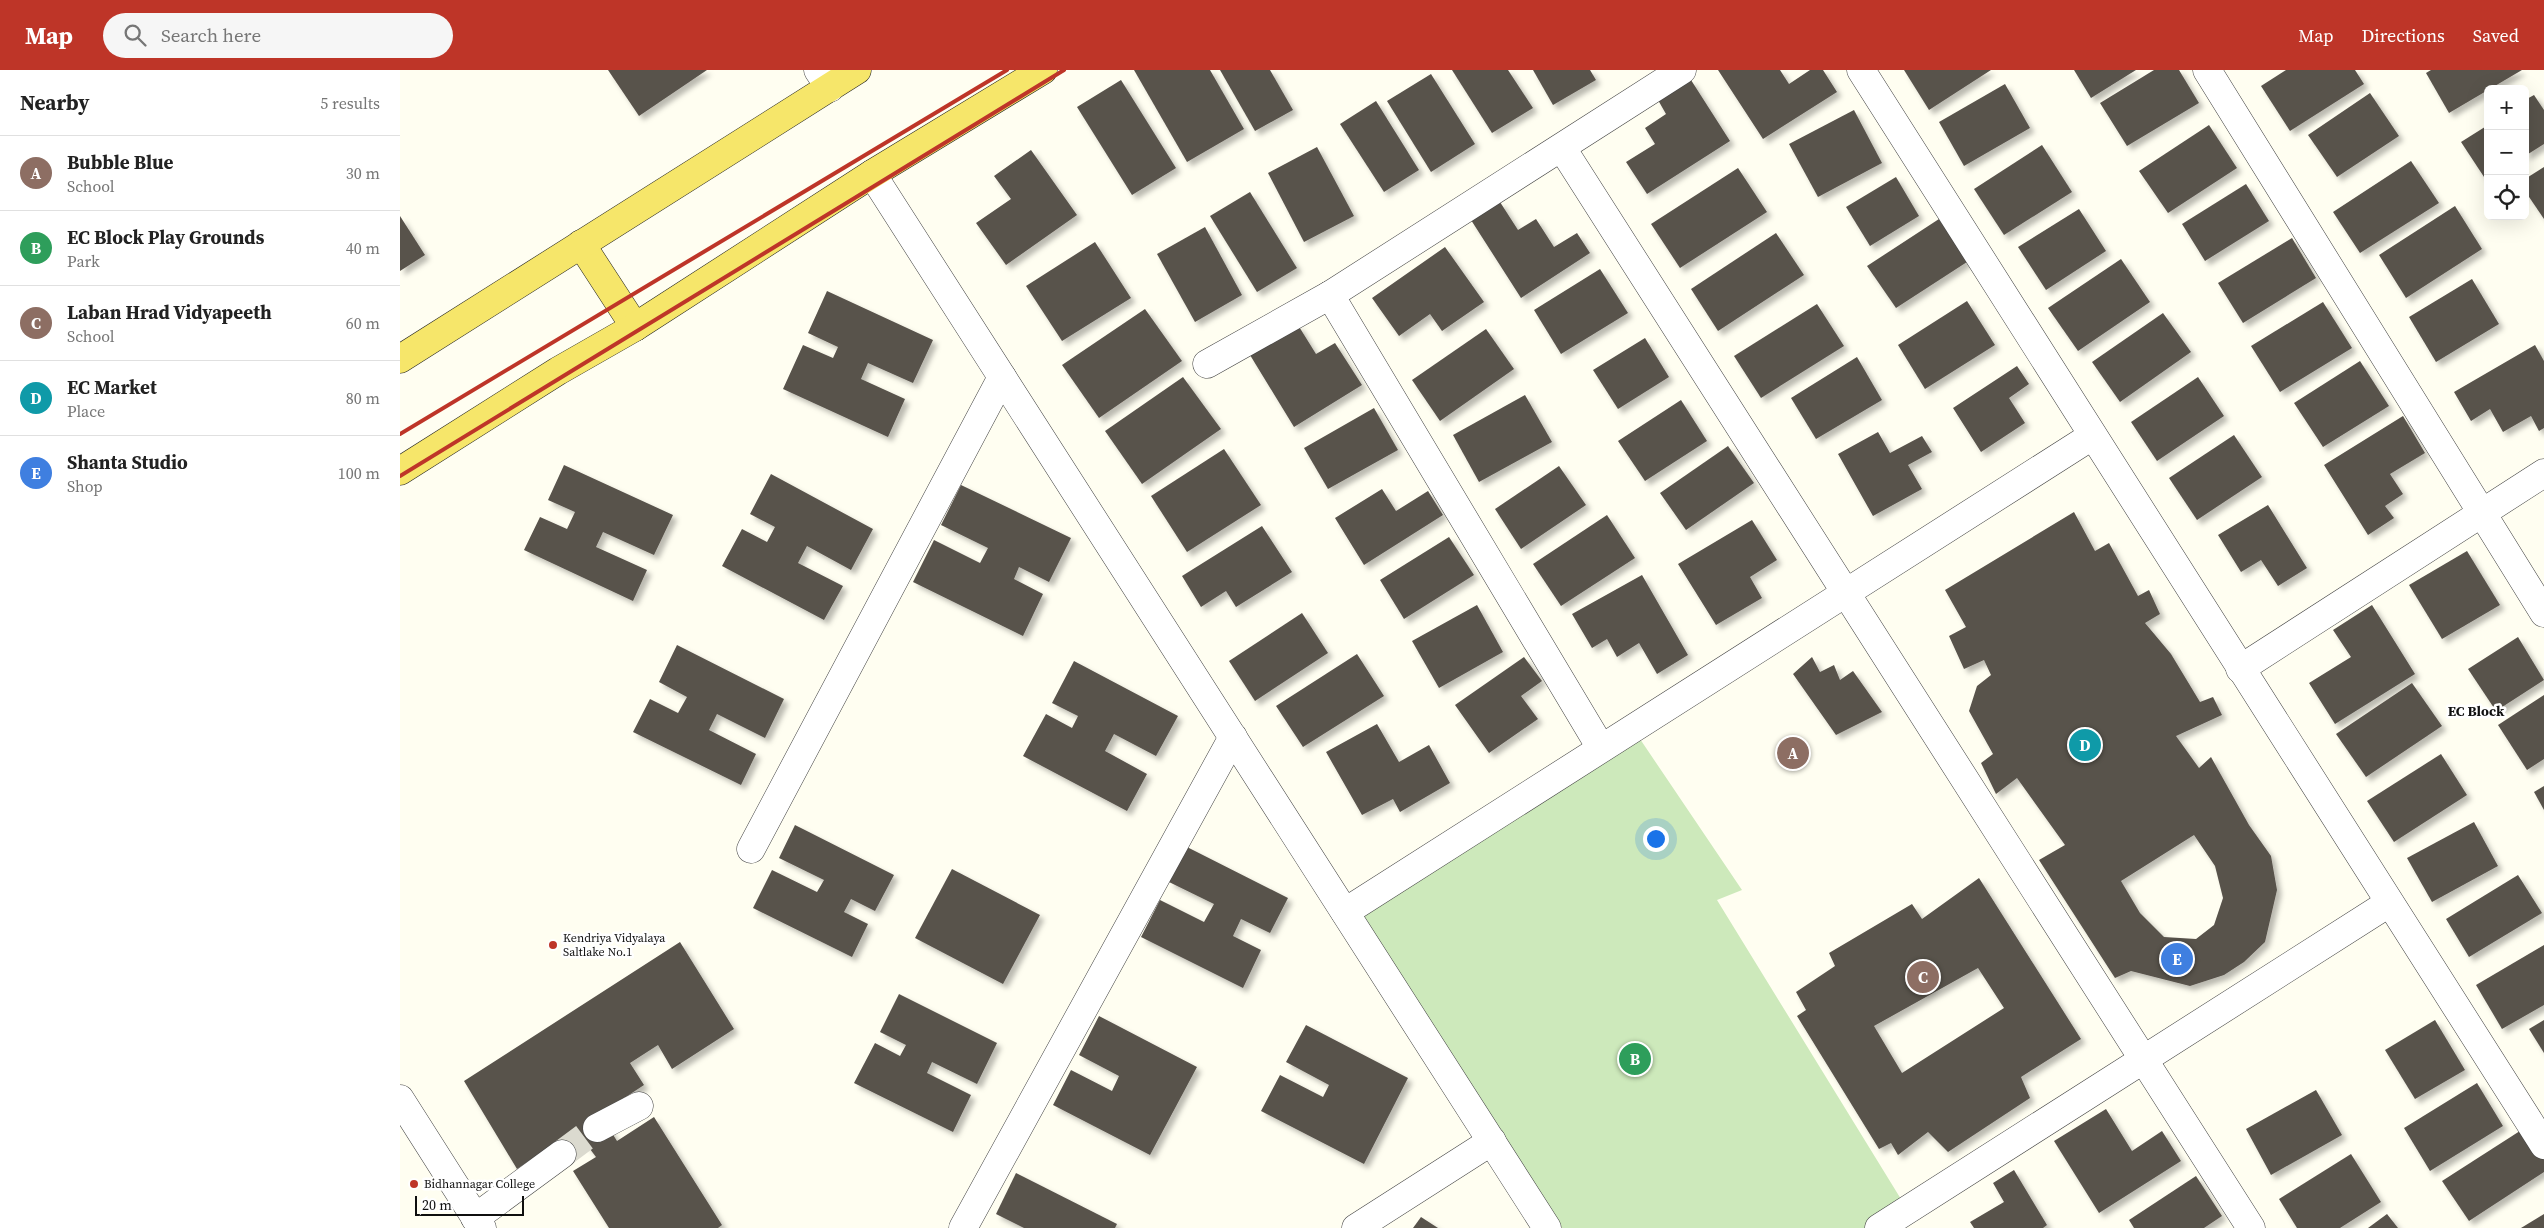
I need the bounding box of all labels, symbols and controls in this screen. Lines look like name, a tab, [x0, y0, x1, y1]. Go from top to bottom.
search box	[103, 13, 453, 58]
text: Map	[25, 19, 73, 52]
icon: search	[121, 21, 149, 49]
text: Search here	[161, 22, 261, 48]
text: Map	[2298, 23, 2334, 48]
text: Directions	[2362, 23, 2445, 48]
text: Saved	[2473, 23, 2519, 48]
map controls	[2484, 85, 2529, 220]
button: +	[2484, 85, 2529, 130]
text: Nearby	[20, 88, 90, 117]
text: 5 results	[320, 92, 380, 114]
button: −	[2484, 130, 2529, 175]
text: Bubble Blue	[67, 149, 173, 175]
text: A	[31, 162, 41, 184]
text: 30 m	[346, 162, 380, 184]
text: School	[67, 175, 115, 197]
button: locate	[2484, 175, 2529, 220]
text: EC Block Play Grounds	[67, 224, 264, 250]
text: B	[31, 237, 41, 259]
text: 40 m	[346, 237, 380, 259]
text: Park	[67, 250, 100, 272]
text: Laban Hrad Vidyapeeth	[67, 299, 272, 325]
text: C	[31, 312, 41, 334]
text: 60 m	[346, 312, 380, 334]
text: School	[67, 325, 115, 347]
text: EC Market	[67, 374, 157, 400]
text: D	[30, 387, 42, 409]
text: 80 m	[346, 387, 380, 409]
text: Place	[67, 400, 105, 422]
text: Shanta Studio	[67, 449, 188, 475]
text: E	[31, 462, 41, 484]
text: 100 m	[338, 462, 380, 484]
text: Shop	[67, 475, 103, 497]
district label: EC Block	[2448, 701, 2505, 721]
pin: D	[2069, 726, 2101, 764]
pin: A	[1777, 734, 1809, 772]
your location	[1643, 826, 1669, 852]
place label: Kendriya Vidyalaya Saltlake No.1	[563, 930, 666, 960]
marker: Kendriya Vidyalaya Saltlake No.1	[547, 939, 559, 951]
pin: E	[2161, 940, 2193, 978]
pin: C	[1907, 958, 1939, 996]
pin: B	[1619, 1040, 1651, 1078]
place label: Bidhannagar College	[424, 1176, 535, 1192]
marker: Bidhannagar College	[408, 1178, 420, 1190]
scale bar	[415, 1193, 524, 1216]
text: 20 m	[422, 1195, 452, 1215]

